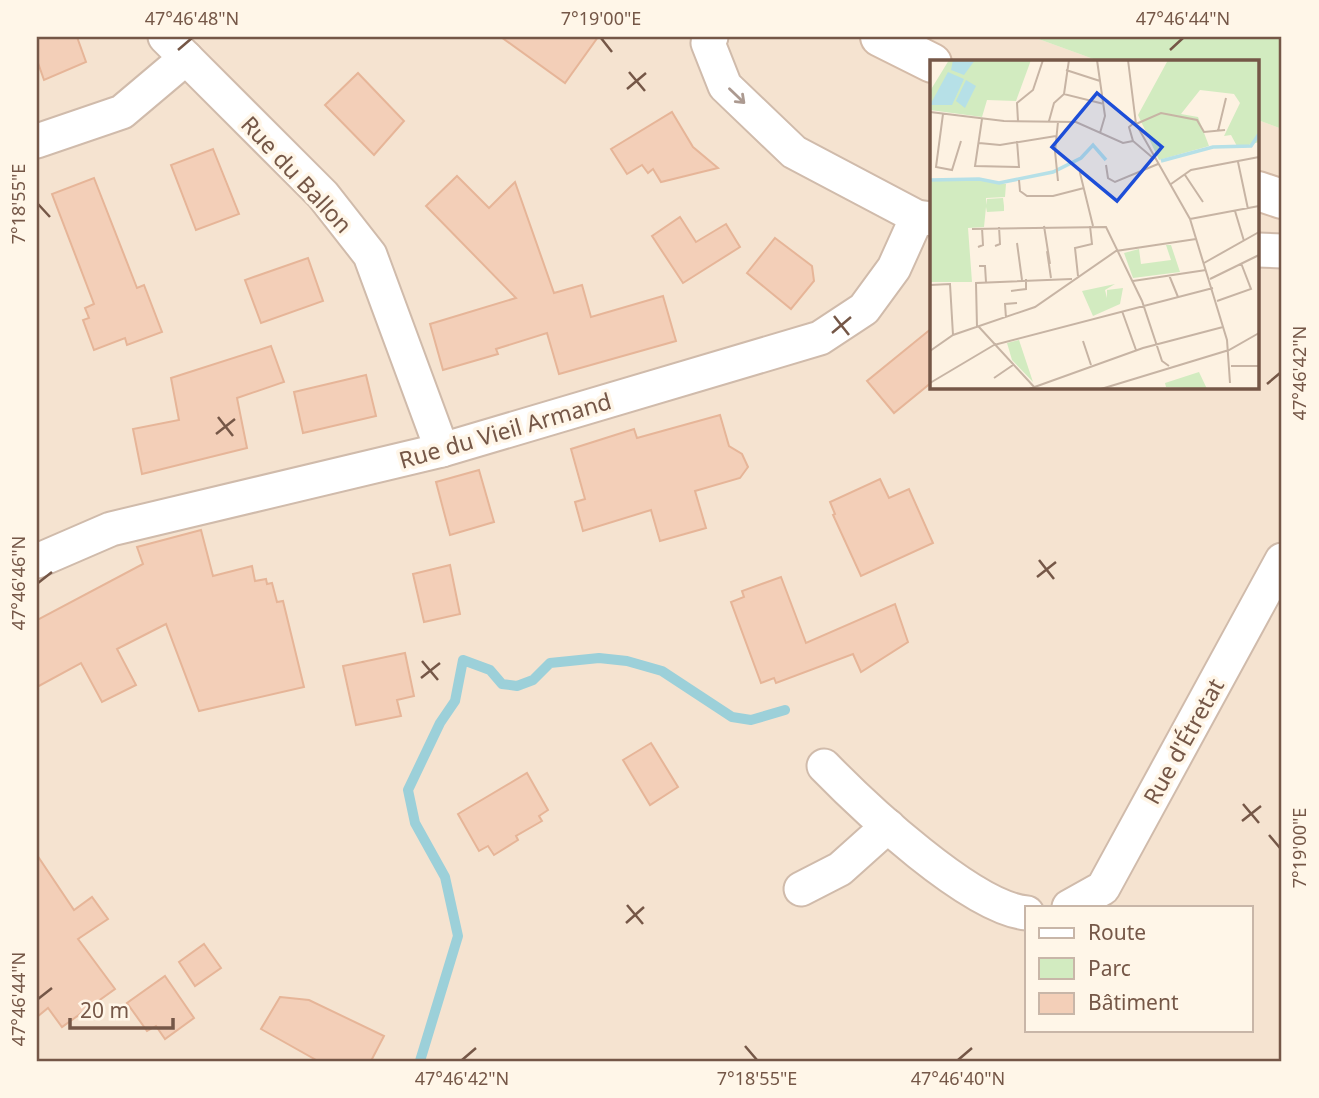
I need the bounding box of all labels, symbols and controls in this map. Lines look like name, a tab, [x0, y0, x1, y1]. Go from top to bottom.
text: 47°46'48"N	[145, 6, 239, 30]
text: 7°19'00"E	[561, 6, 641, 30]
text: 47°46'44"N	[1136, 6, 1230, 30]
inset map	[930, 60, 1260, 388]
one-way arrow	[728, 88, 745, 105]
street label: Rue du Ballon	[234, 108, 360, 240]
text: 7°18'55"E	[6, 164, 30, 244]
text: 47°46'42"N	[1287, 326, 1311, 420]
street label: Rue du Vieil Armand	[395, 384, 615, 476]
text: 47°46'46"N	[6, 536, 30, 630]
street label: Rue d'Étretat	[1135, 672, 1231, 810]
text: 7°19'00"E	[1287, 808, 1311, 888]
legend	[1025, 906, 1252, 1032]
text: Route	[1088, 918, 1146, 946]
text: 47°46'44"N	[6, 952, 30, 1046]
text: Parc	[1088, 954, 1131, 982]
scale bar	[70, 986, 173, 1030]
text: Bâtiment	[1088, 988, 1179, 1016]
text: 20 m	[80, 996, 129, 1024]
text: 47°46'42"N	[415, 1066, 509, 1090]
text: 7°18'55"E	[717, 1066, 797, 1090]
text: 47°46'40"N	[911, 1066, 1005, 1090]

